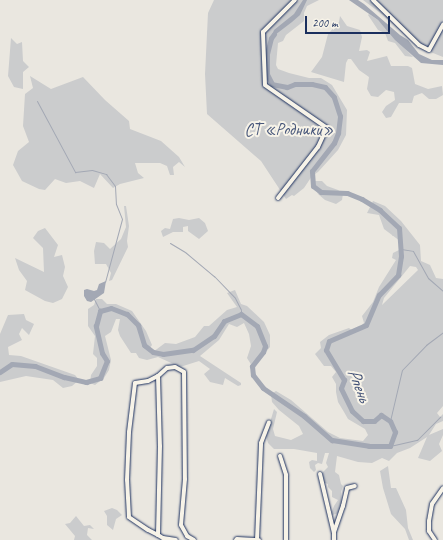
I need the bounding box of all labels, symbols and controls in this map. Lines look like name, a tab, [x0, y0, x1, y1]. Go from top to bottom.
scale bar	[307, 8, 392, 34]
text: 200 m	[312, 15, 338, 31]
park label: СТ «Родники»	[245, 120, 333, 140]
water label: Рпень	[343, 365, 375, 405]

